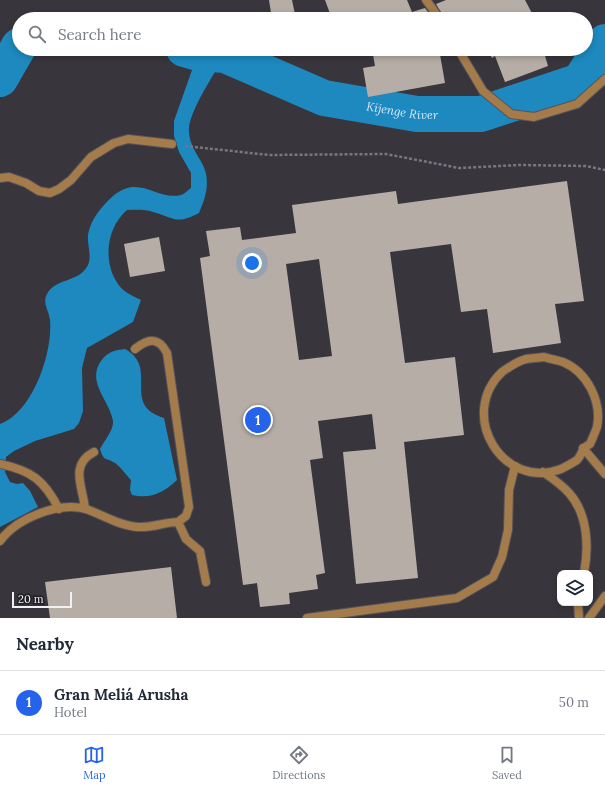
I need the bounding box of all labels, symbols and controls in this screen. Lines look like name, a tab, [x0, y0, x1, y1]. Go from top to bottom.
search box	[12, 12, 593, 56]
icon: search	[26, 23, 48, 45]
text: Search here	[58, 25, 141, 44]
water label: Kijenge River	[365, 98, 439, 122]
your location	[242, 253, 262, 273]
pin: 1	[245, 405, 271, 435]
map controls	[557, 570, 593, 606]
button: layers	[557, 570, 593, 606]
scale bar	[12, 590, 72, 609]
text: 20 m	[18, 592, 43, 606]
text: Nearby	[16, 633, 74, 655]
text: Gran Meliá Arusha	[54, 685, 188, 704]
text: 1	[26, 694, 32, 711]
text: 50 m	[559, 694, 589, 711]
text: Hotel	[54, 704, 87, 721]
tab: Map	[83, 744, 106, 782]
tab: Directions	[272, 744, 325, 782]
tab: Saved	[492, 744, 522, 782]

